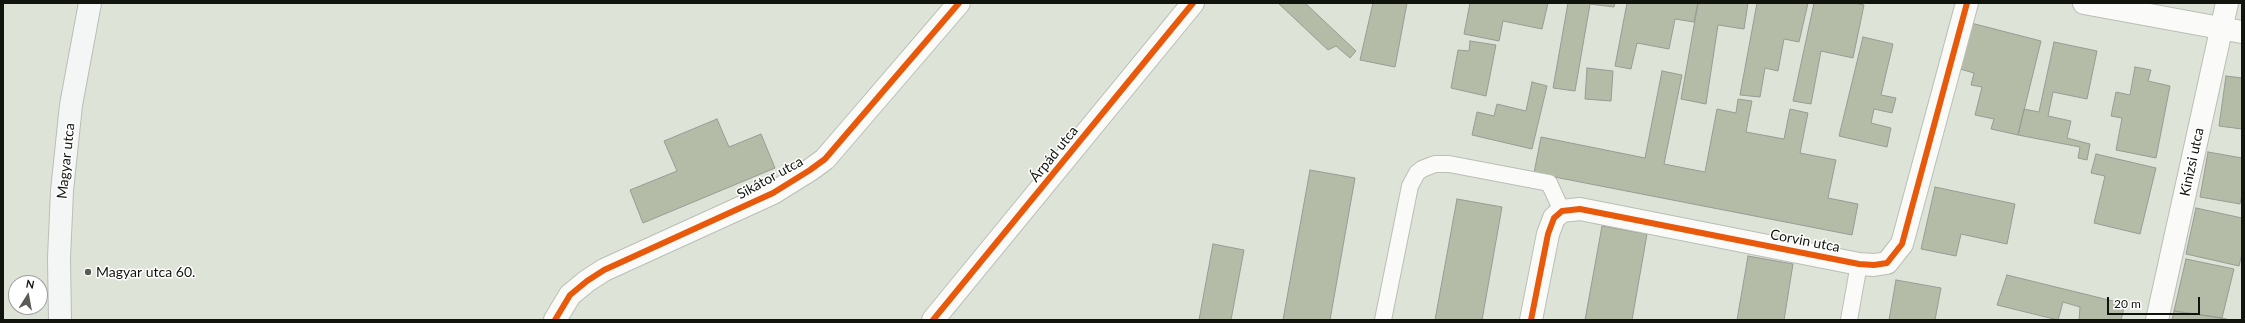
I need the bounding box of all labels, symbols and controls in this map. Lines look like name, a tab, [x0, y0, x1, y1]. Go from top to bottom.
street label: Magyar utca	[54, 122, 78, 200]
street label: Árpád utca	[1026, 123, 1082, 185]
street label: Kinizsi utca	[2177, 126, 2207, 198]
street label: Sikátor utca	[734, 153, 806, 203]
street label: Corvin utca	[1769, 226, 1841, 256]
place label: Magyar utca 60.	[96, 264, 195, 280]
marker: Magyar utca 60.	[83, 267, 93, 277]
north arrow	[8, 275, 48, 315]
text: N	[25, 277, 36, 291]
scale bar	[2109, 289, 2202, 315]
text: 20 m	[2114, 296, 2141, 311]

